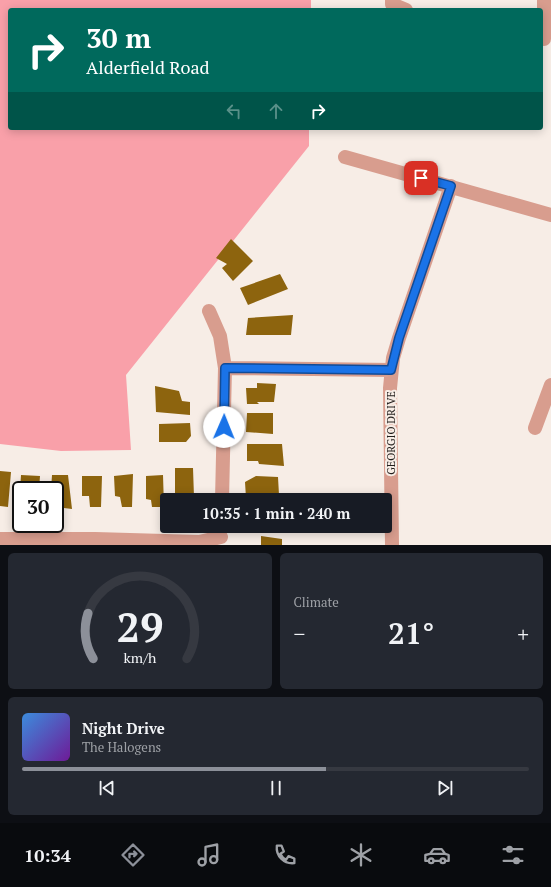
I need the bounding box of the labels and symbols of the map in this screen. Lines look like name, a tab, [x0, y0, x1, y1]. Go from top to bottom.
pin	[404, 161, 438, 195]
street label: GEORGIO DRIVE	[384, 391, 398, 475]
position arrow	[203, 406, 245, 448]
speed limit sign: 30	[12, 481, 64, 533]

